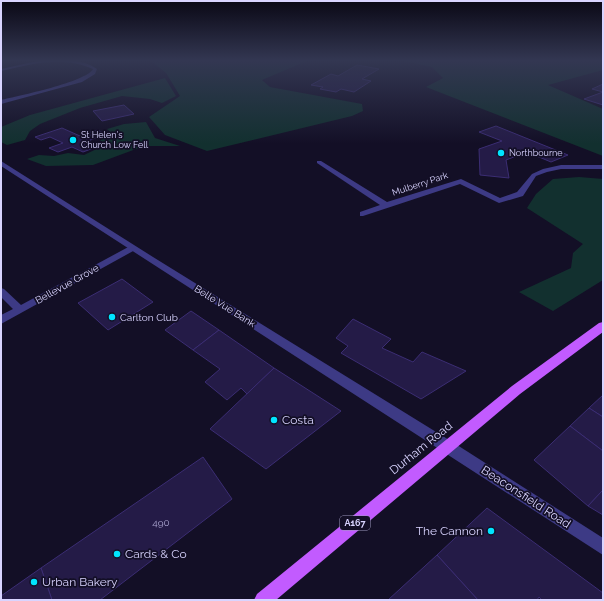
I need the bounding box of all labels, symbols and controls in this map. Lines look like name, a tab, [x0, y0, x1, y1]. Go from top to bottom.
place label: St Helen's Church Low Fell	[81, 130, 149, 150]
marker: St Helen's Church Low Fell	[68, 135, 78, 145]
marker: Northbourne	[496, 148, 506, 158]
place label: Northbourne	[509, 148, 563, 158]
street label: Mulberry Park	[391, 170, 449, 198]
street label: Bellevue Grove	[33, 262, 101, 306]
street label: Belle Vue Bank	[192, 283, 258, 330]
marker: Carlton Club	[107, 312, 117, 322]
place label: Carlton Club	[120, 312, 178, 323]
place label: Costa	[282, 413, 314, 427]
marker: Costa	[269, 415, 279, 425]
street label: Durham Road	[387, 419, 455, 477]
street label: Beaconsfield Road	[479, 463, 573, 531]
road number: A167	[340, 516, 370, 530]
house number: 490	[152, 517, 170, 528]
place label: The Cannon	[416, 524, 483, 538]
marker: The Cannon	[486, 526, 496, 536]
place label: Cards & Co	[125, 547, 187, 561]
marker: Cards & Co	[112, 549, 122, 559]
place label: Urban Bakery	[42, 575, 118, 589]
marker: Urban Bakery	[29, 577, 39, 587]

